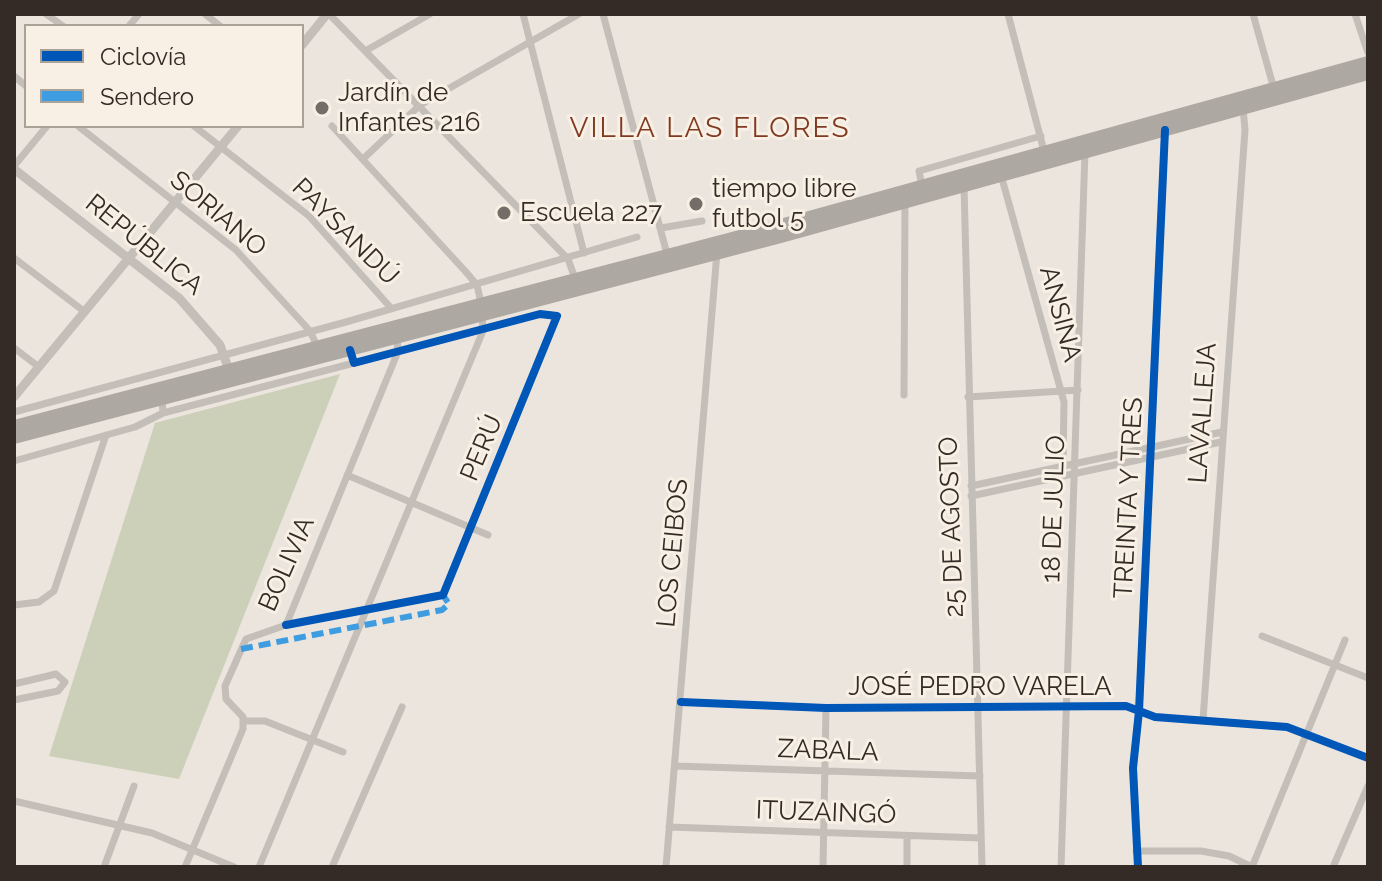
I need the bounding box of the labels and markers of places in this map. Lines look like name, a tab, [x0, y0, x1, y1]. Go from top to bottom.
place label: Jardín de Infantes 216	[338, 77, 480, 138]
marker: Jardín de Infantes 216	[313, 99, 331, 117]
place label: tiempo libre futbol 5	[712, 173, 856, 234]
marker: tiempo libre futbol 5	[687, 195, 705, 213]
place label: Escuela 227	[520, 197, 662, 229]
marker: Escuela 227	[495, 204, 513, 222]

